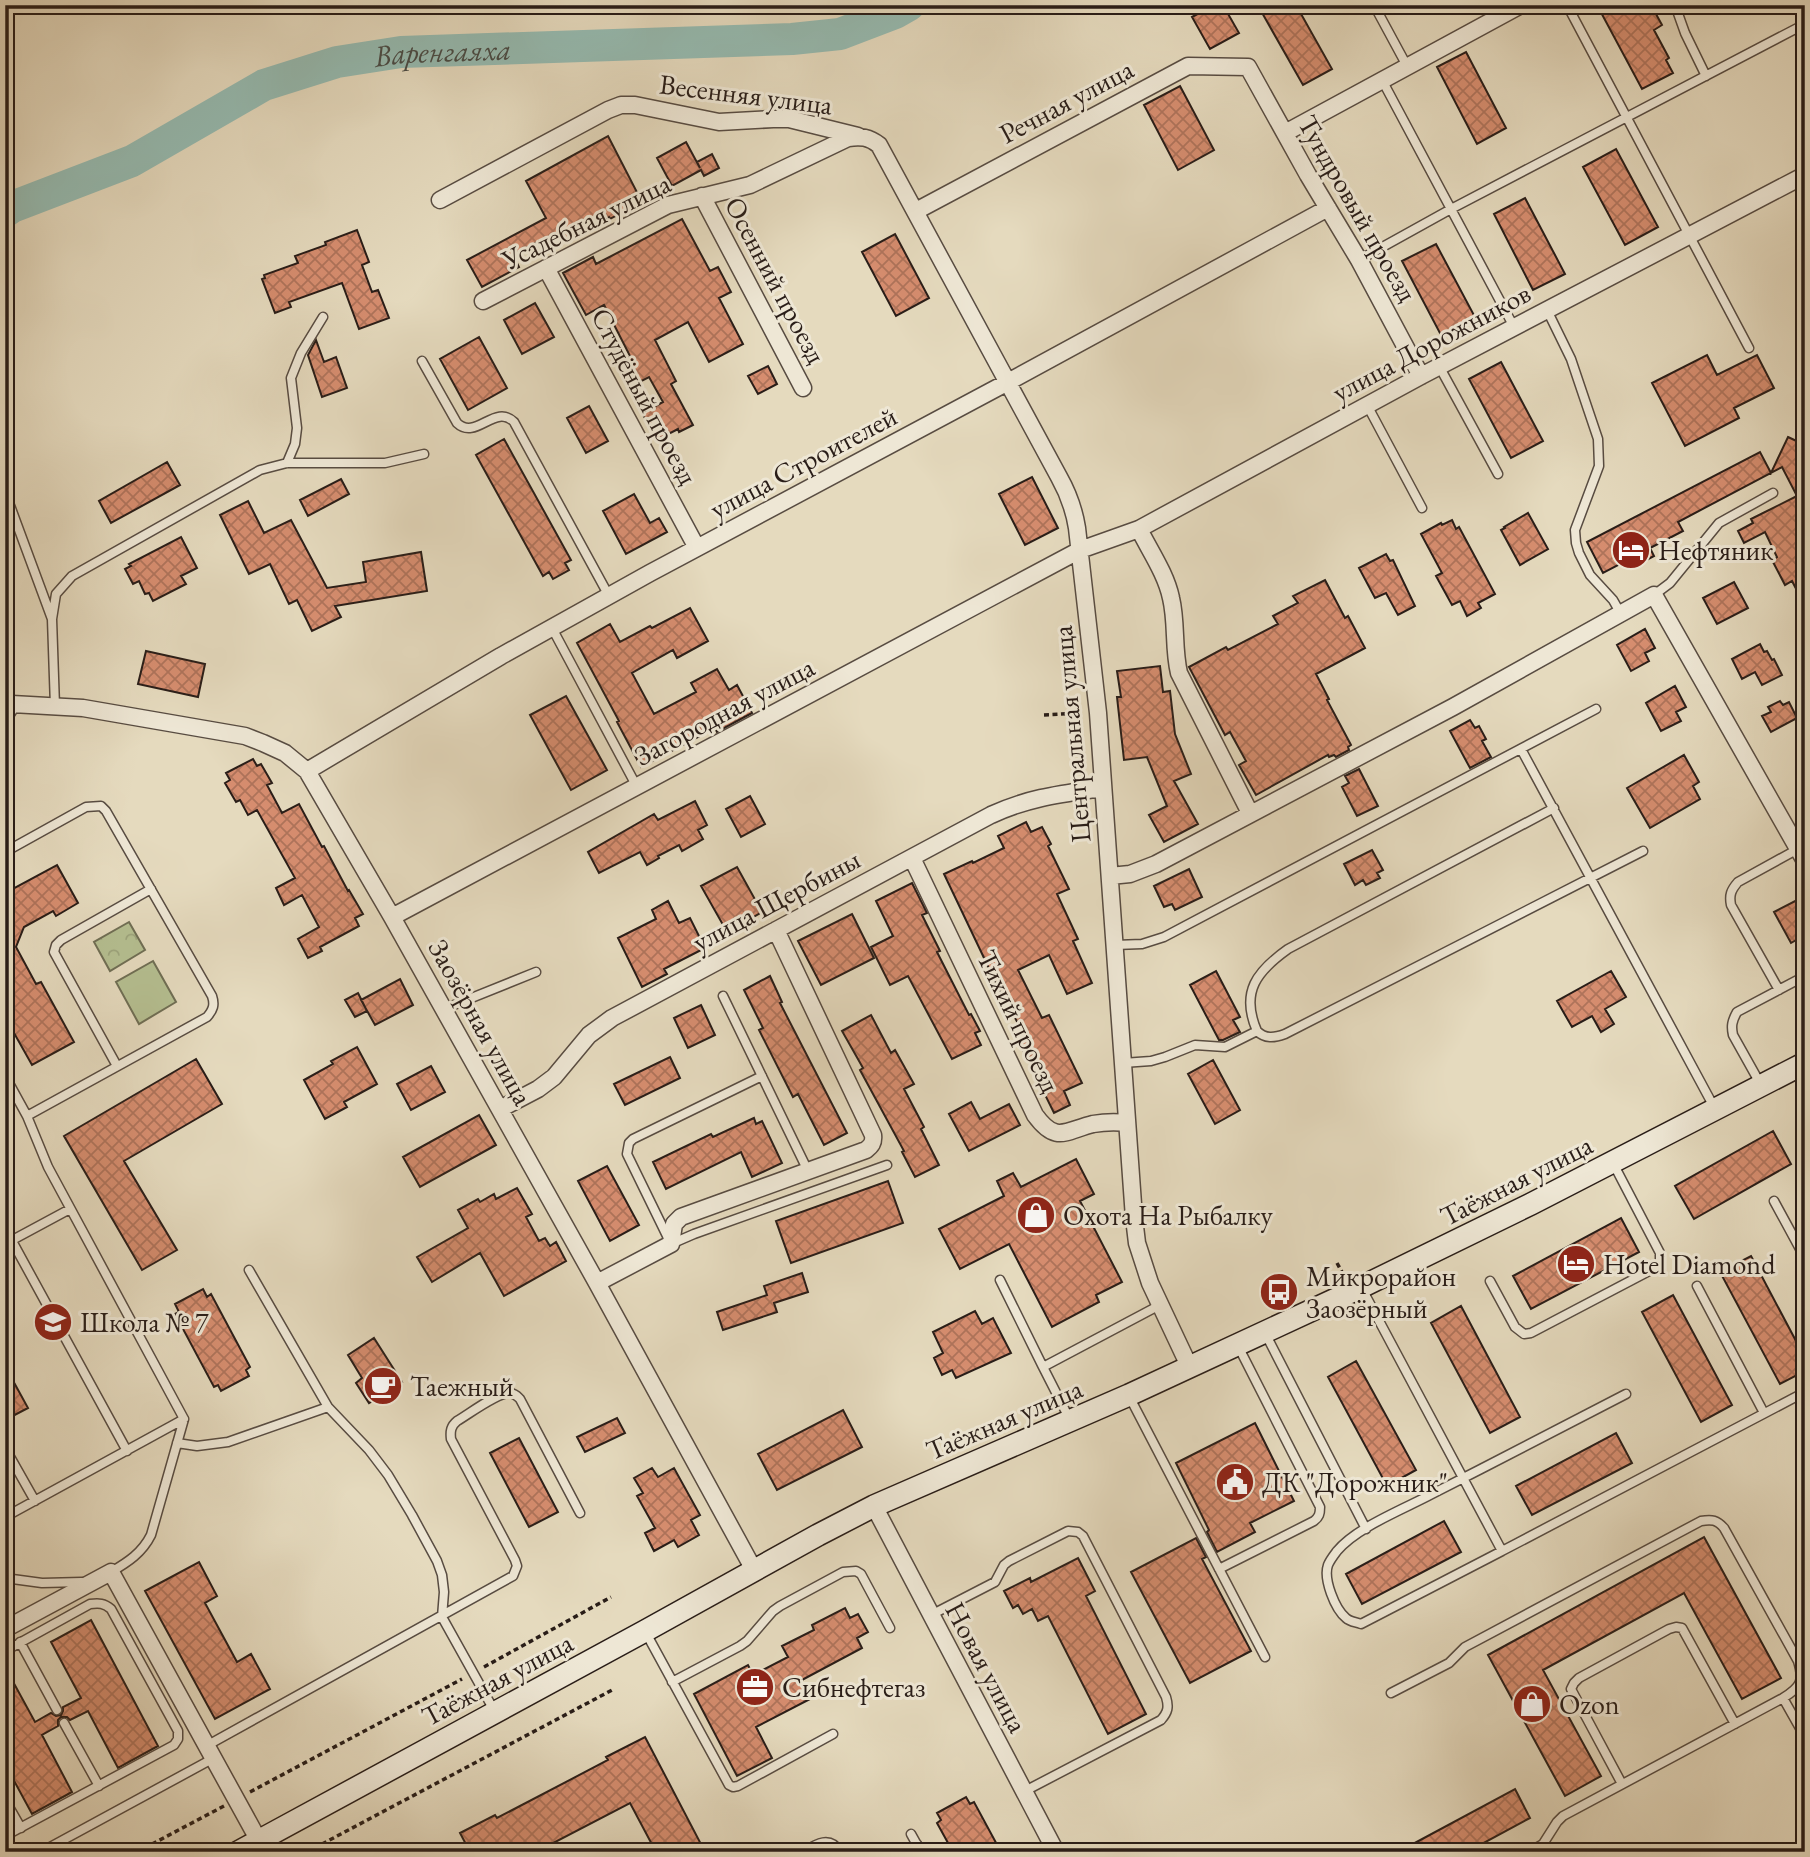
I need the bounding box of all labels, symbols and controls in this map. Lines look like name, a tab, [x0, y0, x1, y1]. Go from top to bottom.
water label: Варенгаяха	[370, 29, 512, 76]
street label: Речная улица	[993, 50, 1140, 151]
street label: Весенняя улица	[657, 66, 835, 123]
street label: Тундровый проезд	[1290, 108, 1426, 308]
street label: Усадебная улица	[495, 164, 677, 278]
street label: Осенний проезд	[717, 190, 835, 370]
street label: улица Дорожников	[1325, 274, 1537, 409]
street label: Студёный проезд	[583, 301, 707, 491]
street label: улица Строителей	[703, 397, 903, 527]
hotel icon: Нефтяник	[1610, 529, 1652, 571]
place label: Нефтяник	[1658, 532, 1774, 568]
street label: Центральная улица	[1044, 623, 1098, 844]
street label: Загородная улица	[628, 648, 821, 774]
street label: улица Щербины	[686, 841, 866, 959]
street label: Заозёрная улица	[421, 933, 542, 1112]
street label: Тихий проезд	[969, 944, 1069, 1098]
street label: Таёжная улица	[1434, 1126, 1599, 1234]
shop icon: Охота На Рыбалку	[1015, 1194, 1057, 1236]
place label: Охота На Рыбалку	[1063, 1197, 1274, 1233]
hotel icon: Hotel Diamond	[1555, 1243, 1597, 1285]
place label: Hotel Diamond	[1603, 1246, 1776, 1282]
place label: Микрорайон Заозёрный	[1306, 1258, 1456, 1326]
bus stop icon: Микрорайон Заозёрный	[1258, 1271, 1300, 1313]
school or university icon: Школа № 7	[32, 1301, 74, 1343]
place label: Школа № 7	[80, 1304, 209, 1340]
cafe icon: Таежный	[362, 1365, 404, 1407]
place label: Таежный	[410, 1368, 514, 1404]
street label: Таёжная улица	[920, 1370, 1088, 1468]
public building icon: ДК "Дорожник"	[1214, 1461, 1256, 1503]
place label: ДК "Дорожник"	[1262, 1464, 1448, 1500]
street label: Новая улица	[938, 1595, 1037, 1739]
street label: Таёжная улица	[415, 1624, 580, 1734]
office icon: Сибнефтегаз	[734, 1666, 776, 1708]
place label: Сибнефтегаз	[782, 1669, 925, 1705]
shop icon: Ozon	[1511, 1683, 1553, 1725]
place label: Ozon	[1559, 1686, 1620, 1722]

